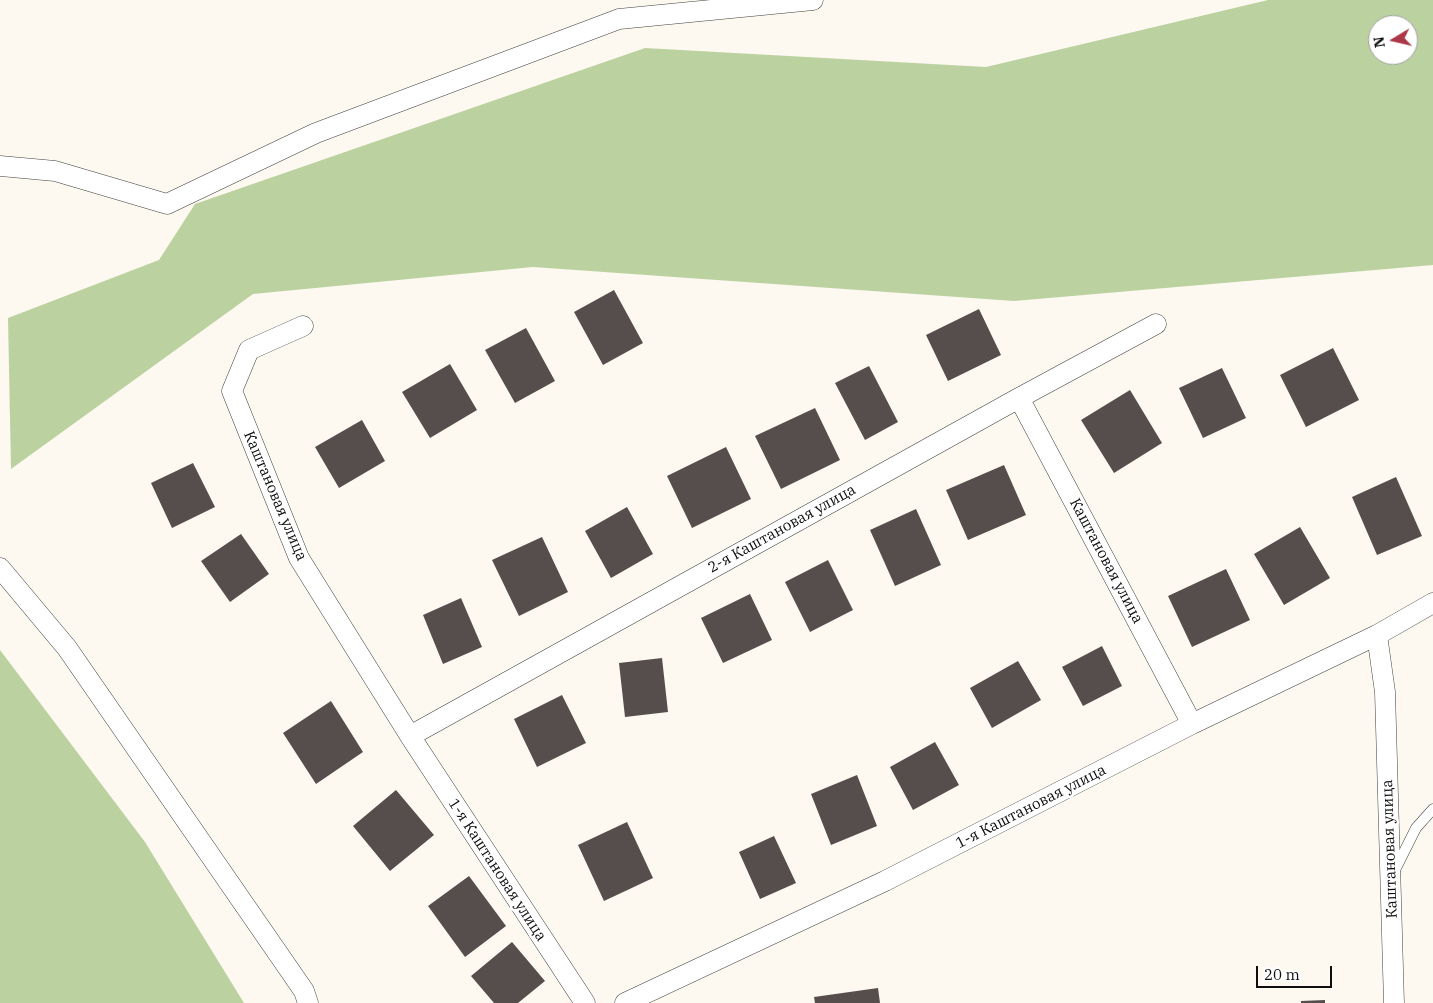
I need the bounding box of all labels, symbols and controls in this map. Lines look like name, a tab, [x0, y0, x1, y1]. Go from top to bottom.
north arrow	[1368, 15, 1418, 65]
text: N	[1369, 35, 1389, 49]
street label: Каштановая улица	[240, 429, 310, 563]
street label: 2-я Каштановая улица	[705, 481, 859, 577]
street label: Каштановая улица	[1065, 495, 1147, 627]
street label: 1-я Каштановая улица	[953, 761, 1109, 853]
street label: Каштановая улица	[1379, 779, 1401, 919]
street label: 1-я Каштановая улица	[444, 795, 550, 945]
scale bar	[1258, 956, 1334, 988]
text: 20 m	[1264, 965, 1300, 984]

